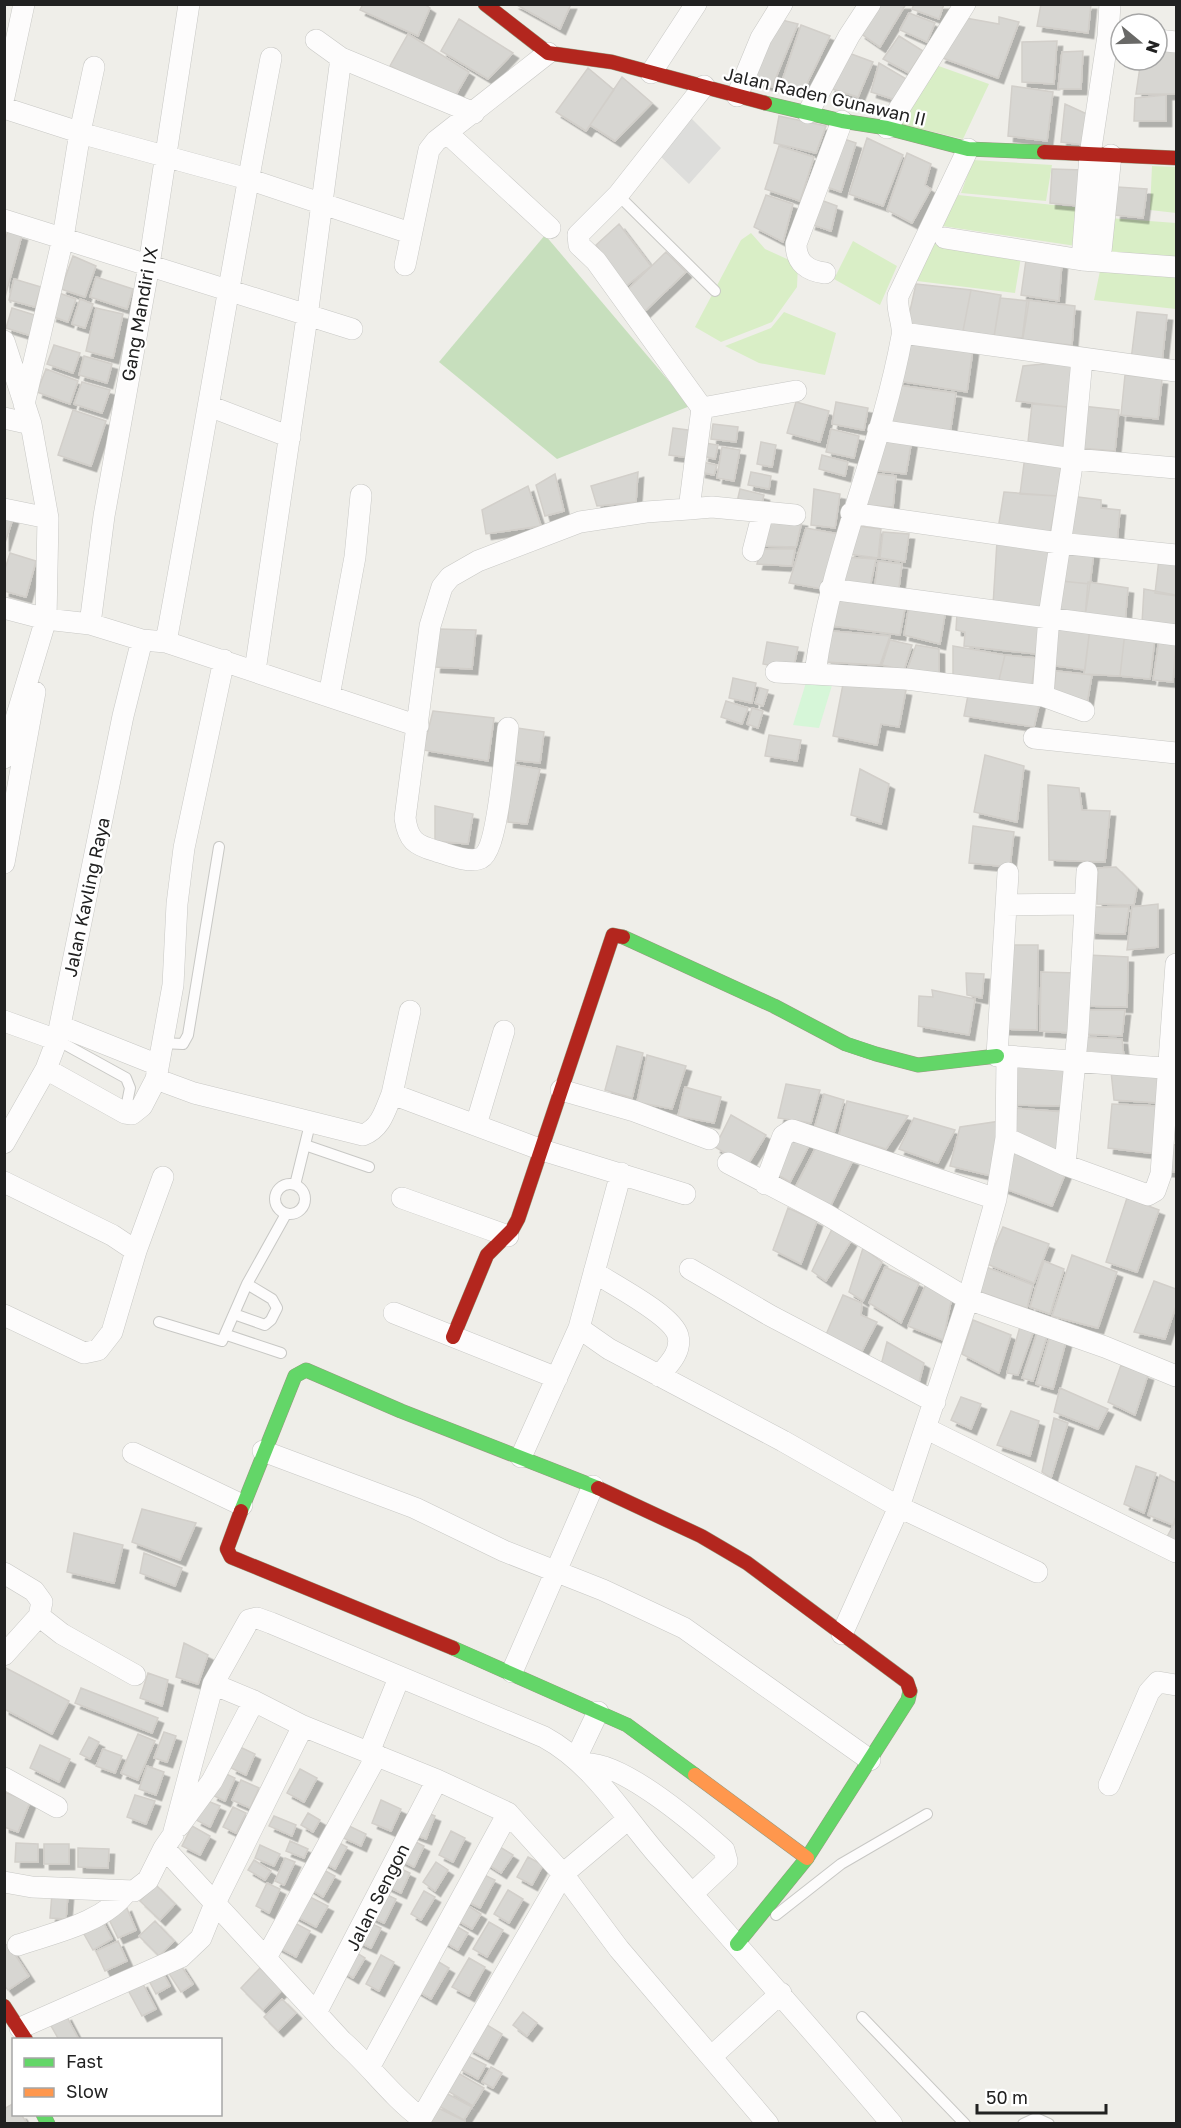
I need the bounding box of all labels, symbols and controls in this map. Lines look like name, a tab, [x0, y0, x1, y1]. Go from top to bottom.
north arrow	[1109, 12, 1169, 72]
text: N	[1142, 38, 1165, 56]
street label: Jalan Raden Gunawan II	[722, 62, 928, 130]
street label: Gang Mandiri IX	[116, 245, 162, 383]
street label: Jalan Kavling Raya	[58, 815, 114, 979]
street label: Jalan Sengon	[340, 1840, 414, 1954]
legend	[12, 2038, 222, 2116]
text: Fast	[66, 2050, 103, 2072]
scale bar	[977, 2077, 1106, 2115]
text: Slow	[66, 2080, 109, 2102]
text: 50 m	[986, 2086, 1028, 2108]

